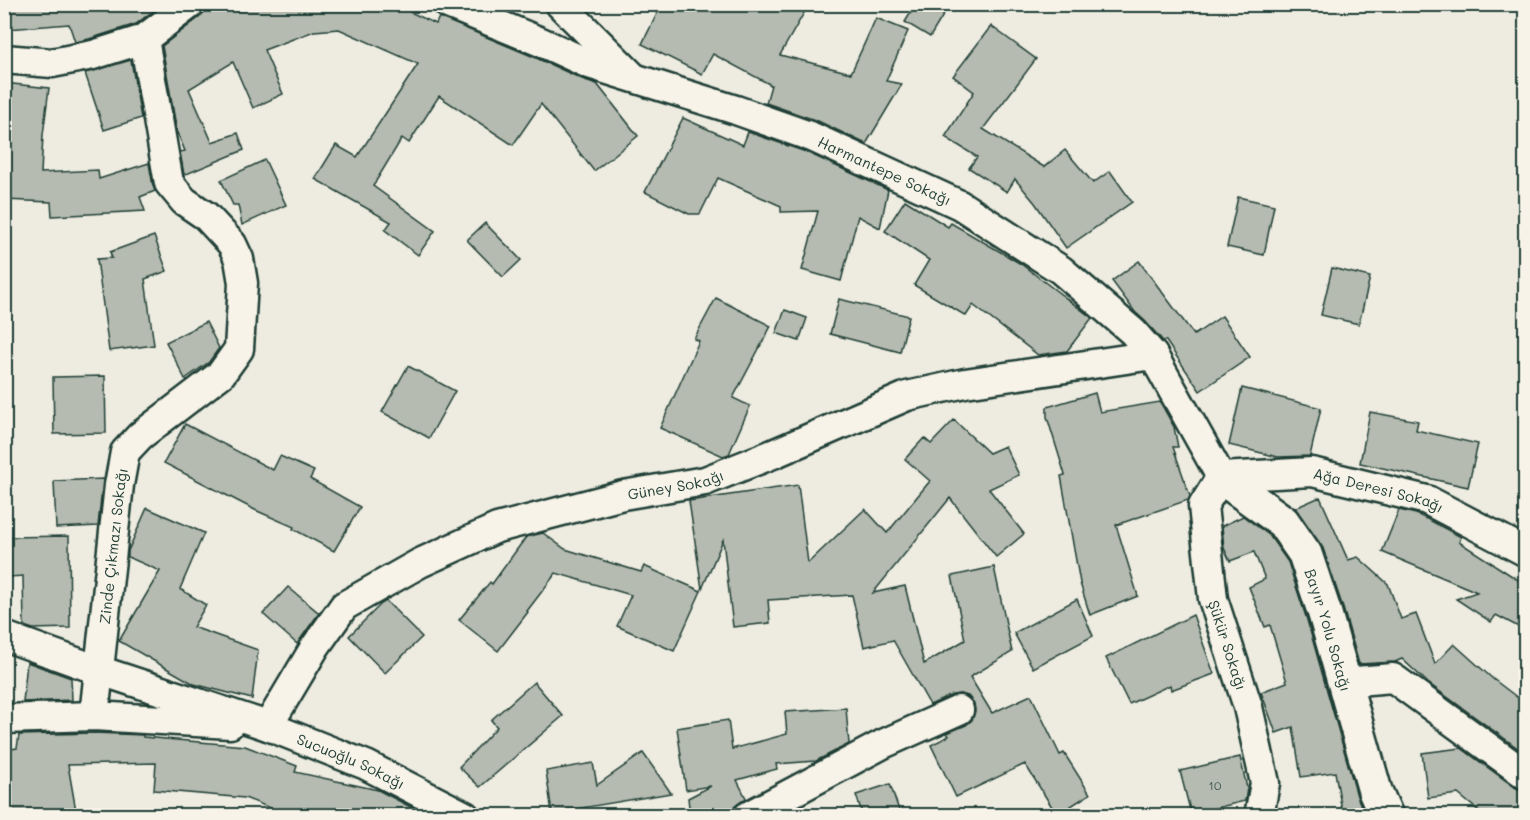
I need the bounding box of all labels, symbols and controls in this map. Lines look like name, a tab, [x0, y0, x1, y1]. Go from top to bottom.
street label: Harmantepe Sokağı	[815, 131, 955, 210]
street label: Ağa Deresi Sokağı	[1311, 463, 1447, 517]
street label: Güney Sokağı	[626, 465, 727, 504]
street label: Zinde Çıkmazı Sokağı	[94, 466, 132, 625]
street label: Bayır Yolu Sokağı	[1301, 566, 1356, 694]
street label: Şükür Sokağı	[1204, 598, 1252, 692]
street label: Sucuoğlu Sokağı	[294, 729, 409, 793]
house number: 10	[1209, 777, 1222, 793]

